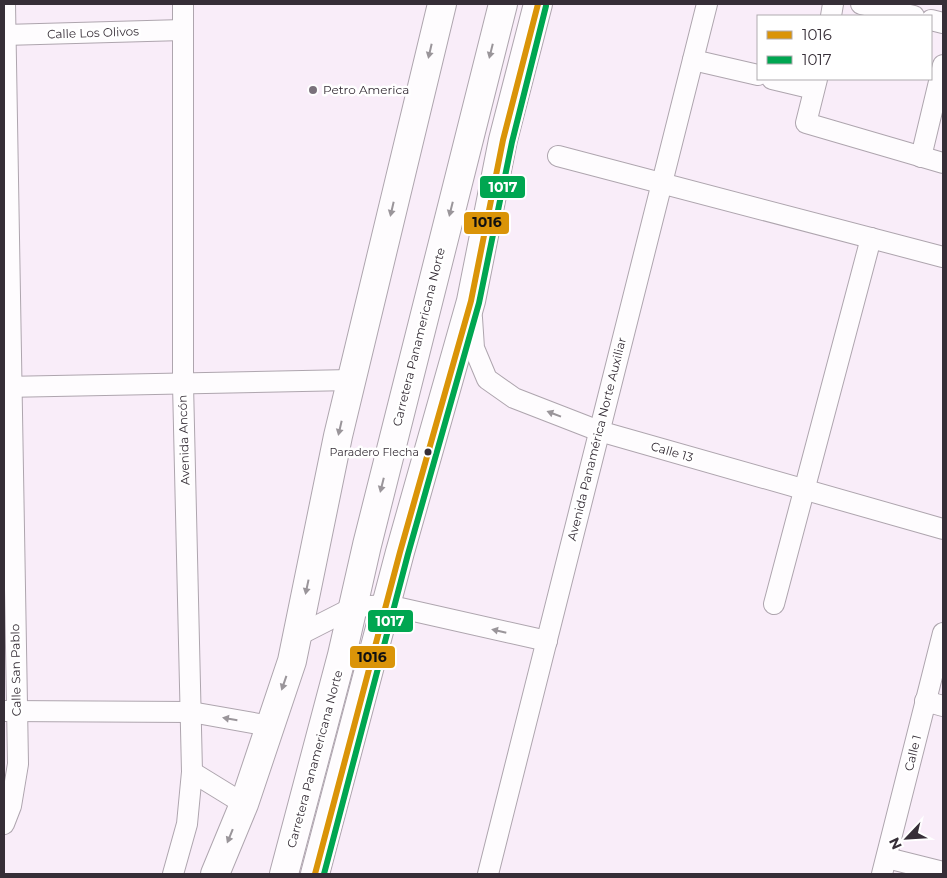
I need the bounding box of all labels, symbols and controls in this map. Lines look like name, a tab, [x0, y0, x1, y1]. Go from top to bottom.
legend	[757, 15, 932, 80]
street label: Calle Los Olivos	[47, 23, 139, 42]
text: 1016	[802, 25, 832, 44]
one-way arrow	[426, 43, 434, 58]
one-way arrow	[487, 44, 495, 59]
text: 1017	[802, 50, 832, 69]
place label: Petro America	[323, 82, 409, 97]
marker: Petro America	[307, 84, 319, 96]
line badge: 1017	[479, 175, 526, 199]
text: 1017	[488, 178, 518, 196]
one-way arrow	[388, 201, 396, 216]
one-way arrow	[447, 201, 455, 216]
line badge: 1016	[463, 211, 510, 235]
text: 1016	[472, 213, 502, 231]
street label: Carretera Panamericana Norte	[389, 246, 448, 428]
street label: Avenida Panamérica Norte Auxiliar	[564, 335, 629, 542]
street label: Avenida Ancón	[174, 394, 193, 486]
one-way arrow	[546, 410, 561, 418]
one-way arrow	[336, 420, 344, 435]
street label: Calle 13	[649, 438, 695, 465]
place label: Paradero Flecha	[330, 445, 419, 459]
marker: Paradero Flecha	[423, 447, 433, 457]
one-way arrow	[378, 478, 386, 493]
one-way arrow	[303, 579, 311, 594]
line badge: 1017	[367, 609, 414, 633]
text: 1017	[375, 612, 405, 630]
street label: Calle San Pablo	[7, 624, 24, 716]
one-way arrow	[491, 626, 507, 634]
line badge: 1016	[349, 645, 396, 669]
text: 1016	[357, 648, 387, 666]
street label: Carretera Panamericana Norte	[284, 668, 346, 849]
one-way arrow	[280, 676, 288, 691]
one-way arrow	[223, 715, 238, 723]
street label: Calle 1	[901, 733, 924, 772]
north arrow	[882, 813, 932, 863]
one-way arrow	[226, 829, 234, 843]
text: N	[885, 835, 906, 852]

